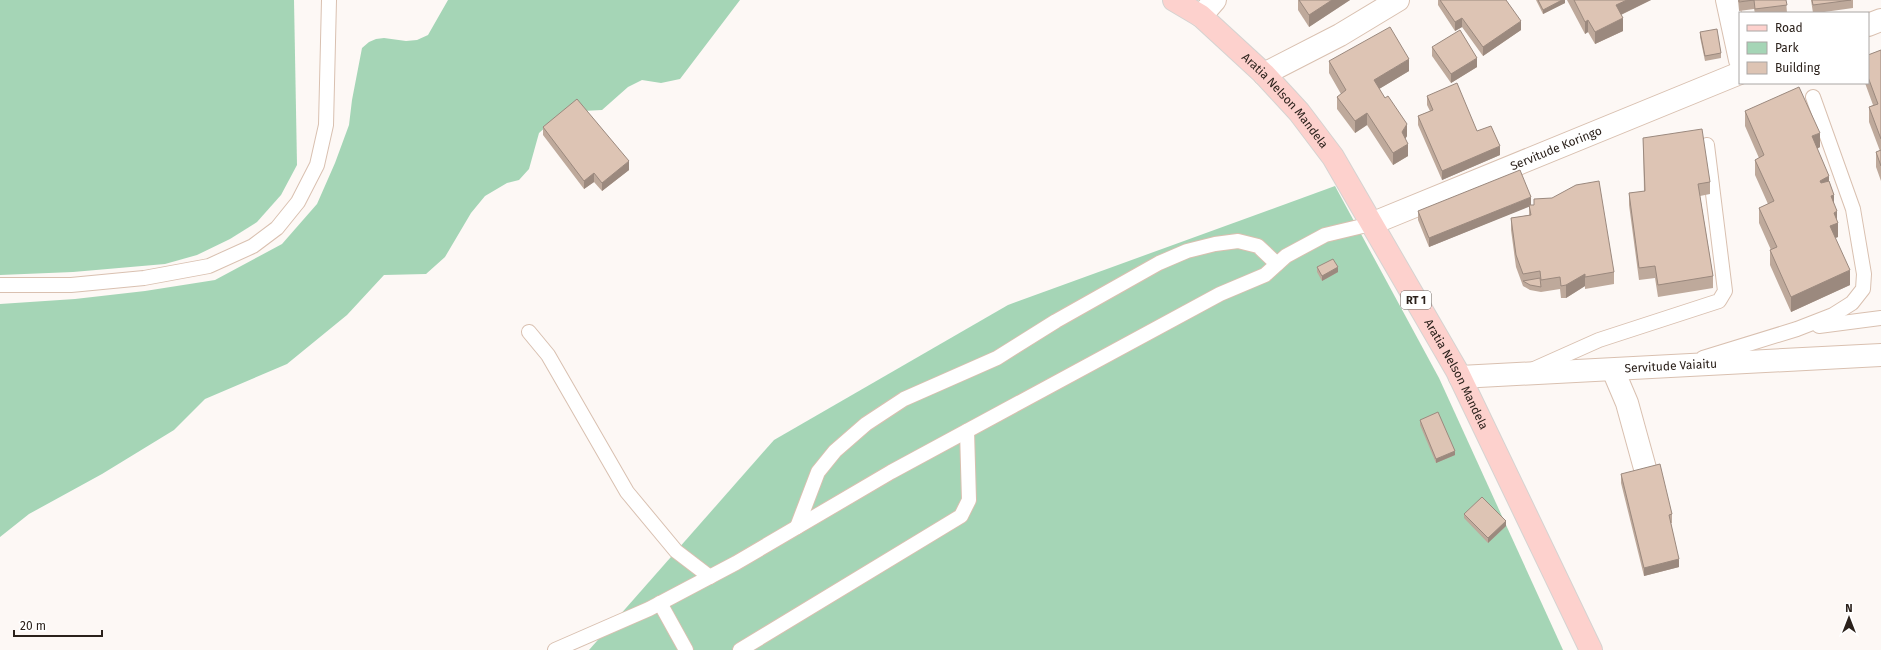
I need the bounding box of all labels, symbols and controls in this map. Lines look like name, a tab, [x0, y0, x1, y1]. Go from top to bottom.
legend	[1739, 12, 1869, 84]
text: Road	[1775, 21, 1803, 35]
text: Park	[1775, 41, 1799, 55]
street label: Aratia Nelson Mandela	[1239, 50, 1331, 151]
text: Building	[1775, 61, 1821, 75]
street label: Servitude Koringo	[1508, 123, 1604, 173]
road number: RT 1	[1401, 291, 1431, 309]
street label: Aratia Nelson Mandela	[1421, 317, 1491, 432]
street label: Servitude Vaiaitu	[1624, 357, 1717, 375]
north arrow	[1829, 598, 1869, 638]
text: N	[1845, 602, 1853, 615]
scale bar	[14, 612, 102, 638]
text: 20 m	[20, 619, 46, 633]

